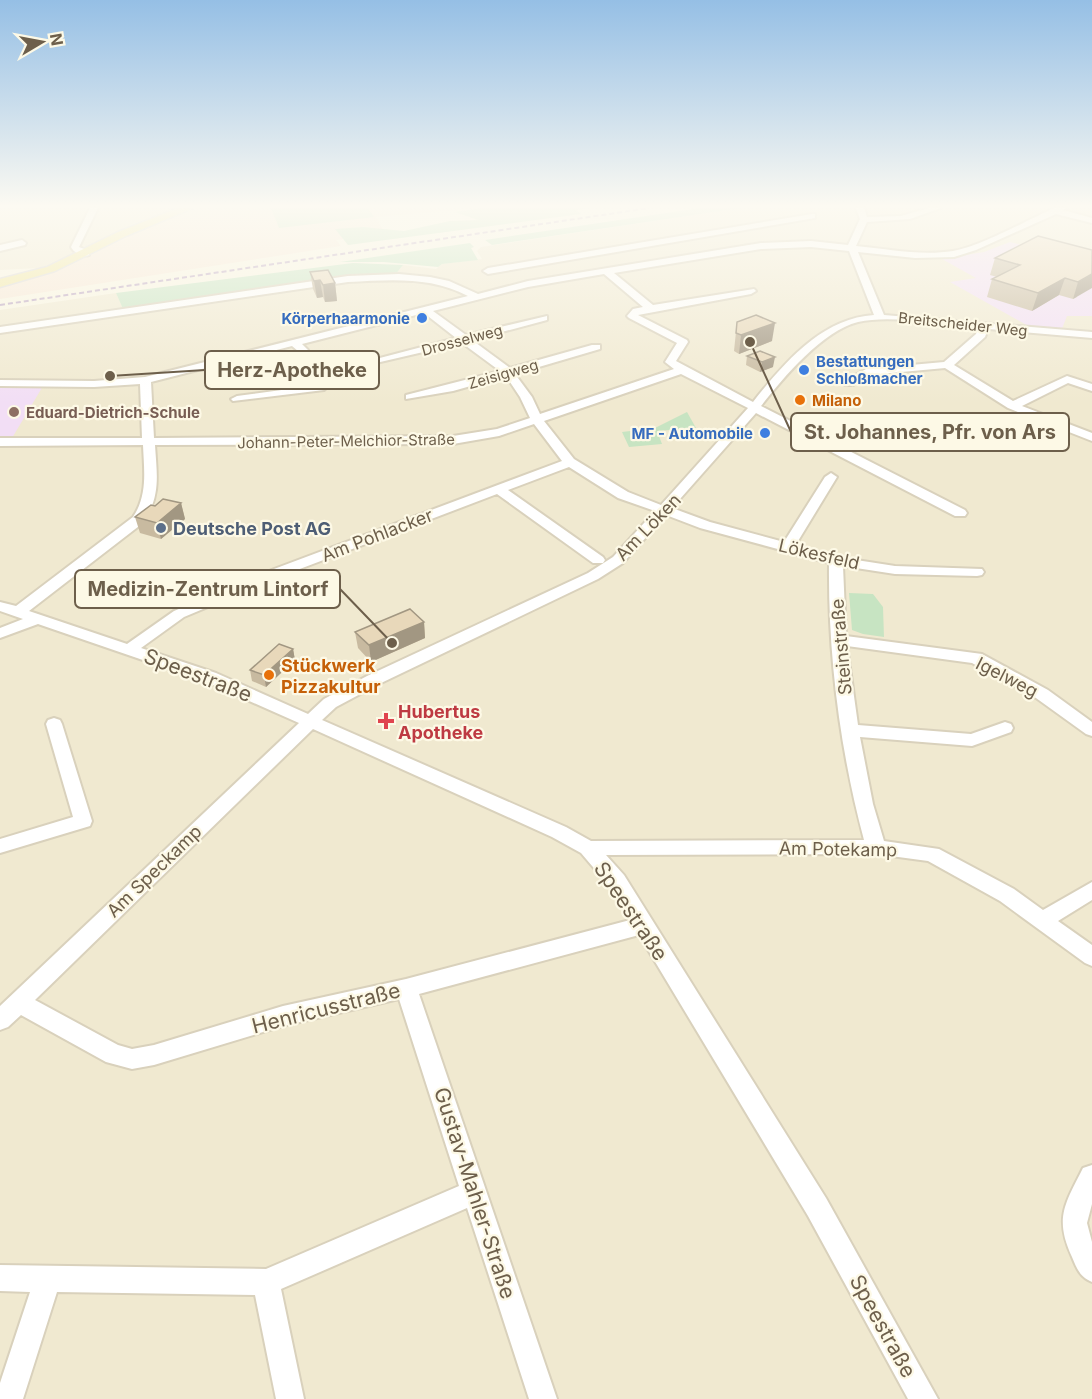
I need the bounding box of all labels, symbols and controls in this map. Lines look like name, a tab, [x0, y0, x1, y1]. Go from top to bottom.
north arrow	[12, 12, 72, 72]
text: N	[46, 32, 68, 47]
street label: Breitscheider Weg	[897, 308, 1029, 340]
place label: Körperhaarmonie	[281, 309, 410, 328]
marker: Körperhaarmonie	[415, 311, 429, 325]
street label: Drosselweg	[419, 320, 505, 360]
callout: Herz-Apotheke	[205, 351, 379, 389]
place label: Bestattungen Schloßmacher	[816, 352, 923, 388]
street label: Zeisigweg	[466, 355, 540, 393]
text: Herz-Apotheke	[217, 358, 367, 382]
marker: Bestattungen Schloßmacher	[797, 363, 811, 377]
place label: Milano	[812, 391, 861, 410]
marker: Milano	[793, 393, 807, 407]
place label: Eduard-Dietrich-Schule	[26, 403, 200, 422]
marker: Eduard-Dietrich-Schule	[7, 405, 21, 419]
callout: St. Johannes, Pfr. von Ars	[791, 413, 1069, 451]
text: St. Johannes, Pfr. von Ars	[804, 420, 1056, 444]
place label: MF - Automobile	[632, 424, 753, 443]
marker: MF - Automobile	[758, 426, 772, 440]
street label: Johann-Peter-Melchior-Straße	[237, 430, 455, 452]
street label: Am Löken	[611, 489, 685, 565]
street label: Am Pohlacker	[318, 504, 436, 566]
place label: Deutsche Post AG	[173, 518, 331, 539]
marker: Deutsche Post AG	[154, 521, 168, 535]
street label: Lökesfeld	[776, 534, 862, 574]
callout: Medizin-Zentrum Lintorf	[75, 570, 340, 608]
text: Medizin-Zentrum Lintorf	[88, 577, 328, 601]
street label: Steinstraße	[826, 598, 856, 696]
street label: Speestraße	[140, 643, 256, 707]
street label: Igelweg	[973, 653, 1041, 701]
place label: Stückwerk Pizzakultur	[281, 655, 381, 697]
marker: Stückwerk Pizzakultur	[262, 668, 276, 682]
place label: Hubertus Apotheke	[398, 701, 483, 743]
marker: Hubertus Apotheke	[379, 714, 393, 728]
street label: Am Speckamp	[102, 821, 206, 921]
street label: Am Potekamp	[779, 837, 897, 861]
street label: Speestraße	[589, 857, 673, 965]
street label: Henricusstraße	[249, 977, 403, 1039]
street label: Gustav-Mahler-Straße	[429, 1084, 521, 1302]
street label: Speestraße	[845, 1270, 921, 1382]

